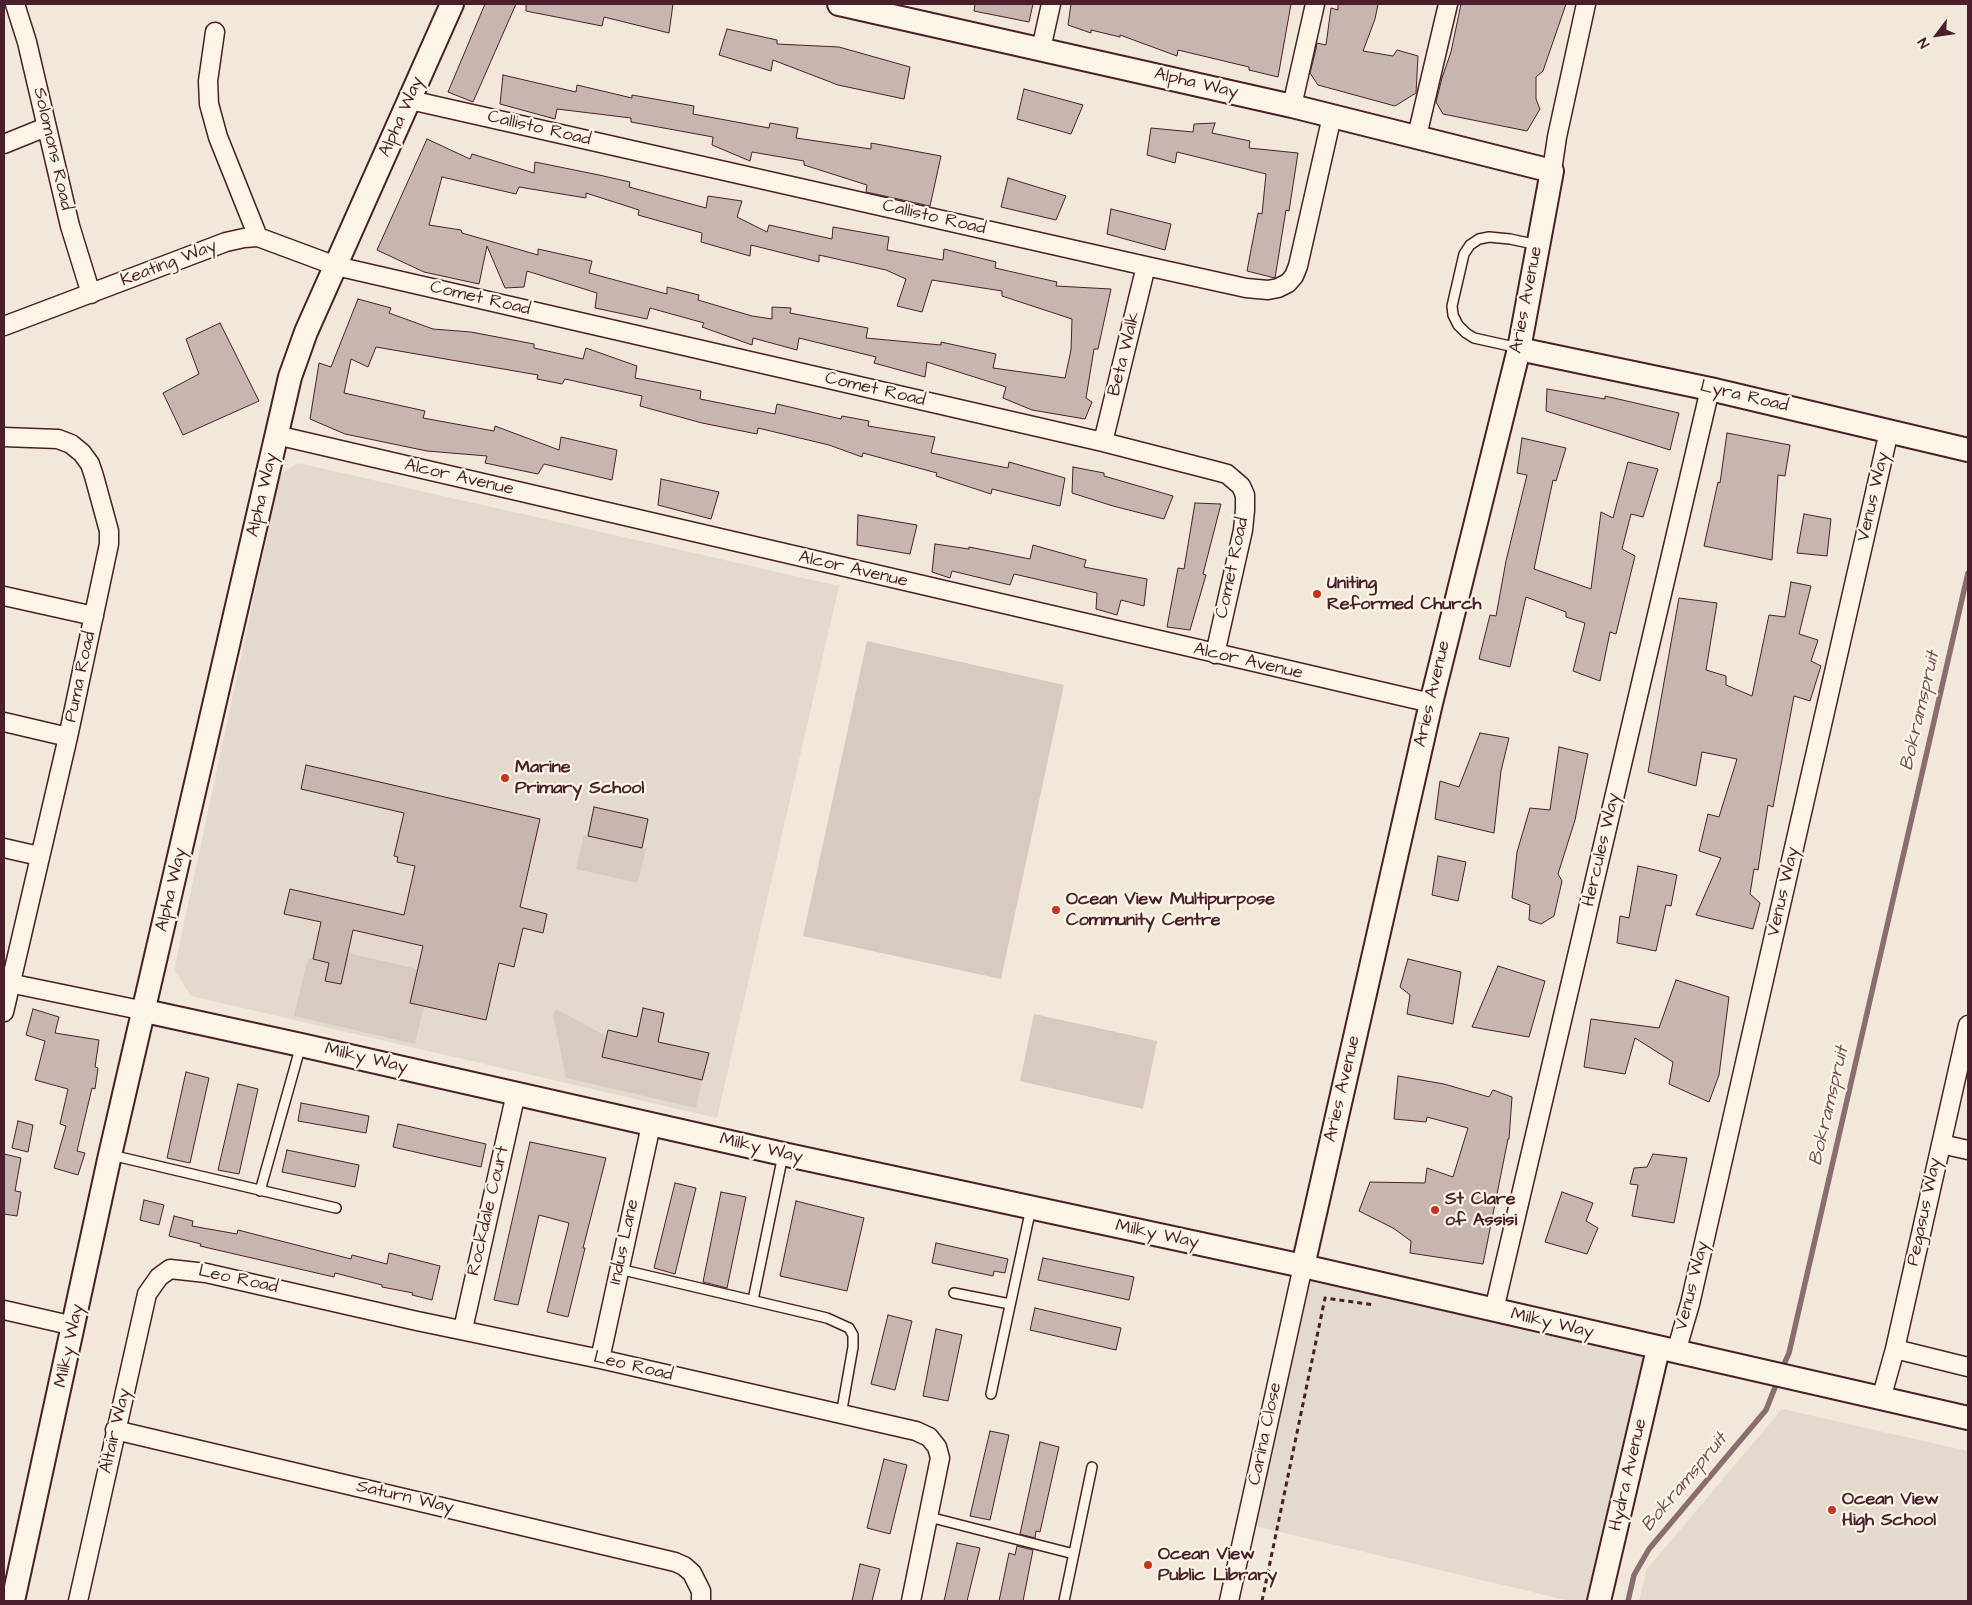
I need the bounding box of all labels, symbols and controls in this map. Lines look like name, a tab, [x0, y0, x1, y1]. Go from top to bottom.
north arrow	[1912, 10, 1962, 60]
text: N	[1913, 34, 1935, 52]
street label: Alpha Way	[1152, 64, 1240, 104]
street label: Alpha Way	[375, 73, 429, 161]
street label: Solomons Road	[27, 85, 77, 213]
street label: Callisto Road	[485, 107, 593, 151]
street label: Callisto Road	[880, 196, 988, 240]
street label: Keating Way	[118, 236, 220, 292]
street label: Aries Avenue	[1506, 245, 1548, 355]
street label: Comet Road	[428, 277, 532, 321]
street label: Beta Walk	[1104, 310, 1146, 398]
street label: Comet Road	[823, 368, 927, 412]
street label: Lyra Road	[1698, 376, 1790, 418]
street label: Venus Way	[1853, 450, 1895, 544]
street label: Alpha Way	[243, 451, 283, 539]
street label: Alcor Avenue	[402, 455, 516, 501]
street label: Comet Road	[1212, 516, 1254, 620]
street label: Alcor Avenue	[796, 547, 910, 593]
place label: Uniting Reformed Church	[1327, 573, 1482, 616]
marker: Uniting Reformed Church	[1311, 588, 1323, 600]
street label: Puma Road	[61, 630, 101, 724]
street label: Alcor Avenue	[1191, 639, 1305, 685]
street label: Aries Avenue	[1410, 639, 1456, 749]
water label: Bokramspruit	[1896, 649, 1946, 773]
place label: Marine Primary School	[515, 757, 644, 800]
marker: Marine Primary School	[499, 772, 511, 784]
street label: Hercules Way	[1578, 791, 1626, 909]
street label: Venus Way	[1763, 845, 1805, 939]
street label: Alpha Way	[152, 846, 192, 934]
place label: Ocean View Multipurpose Community Centre	[1066, 889, 1275, 932]
marker: Ocean View Multipurpose Community Centre	[1050, 904, 1062, 916]
street label: Aries Avenue	[1320, 1034, 1366, 1144]
street label: Milky Way	[322, 1039, 410, 1079]
water label: Bokramspruit	[1805, 1044, 1855, 1168]
street label: Milky Way	[717, 1129, 805, 1169]
street label: Rockdale Court	[464, 1144, 514, 1278]
street label: Pegasus Way	[1903, 1156, 1947, 1268]
place label: St Clare of Assisi	[1445, 1189, 1517, 1232]
street label: Indus Lane	[605, 1197, 645, 1287]
marker: St Clare of Assisi	[1429, 1204, 1441, 1216]
street label: Milky Way	[1113, 1216, 1201, 1254]
street label: Venus Way	[1671, 1239, 1715, 1333]
street label: Leo Road	[196, 1261, 280, 1299]
street label: Milky Way	[51, 1302, 89, 1390]
street label: Milky Way	[1508, 1304, 1596, 1344]
street label: Leo Road	[591, 1347, 675, 1387]
street label: Carina Close	[1245, 1381, 1287, 1487]
street label: Altair Way	[96, 1386, 136, 1476]
street label: Hydra Avenue	[1606, 1417, 1652, 1533]
water label: Bokramspruit	[1637, 1429, 1733, 1537]
street label: Saturn Way	[354, 1476, 456, 1520]
place label: Ocean View High School	[1842, 1489, 1939, 1532]
marker: Ocean View High School	[1826, 1504, 1838, 1516]
place label: Ocean View Public Library	[1158, 1544, 1277, 1586]
marker: Ocean View Public Library	[1142, 1559, 1154, 1571]

